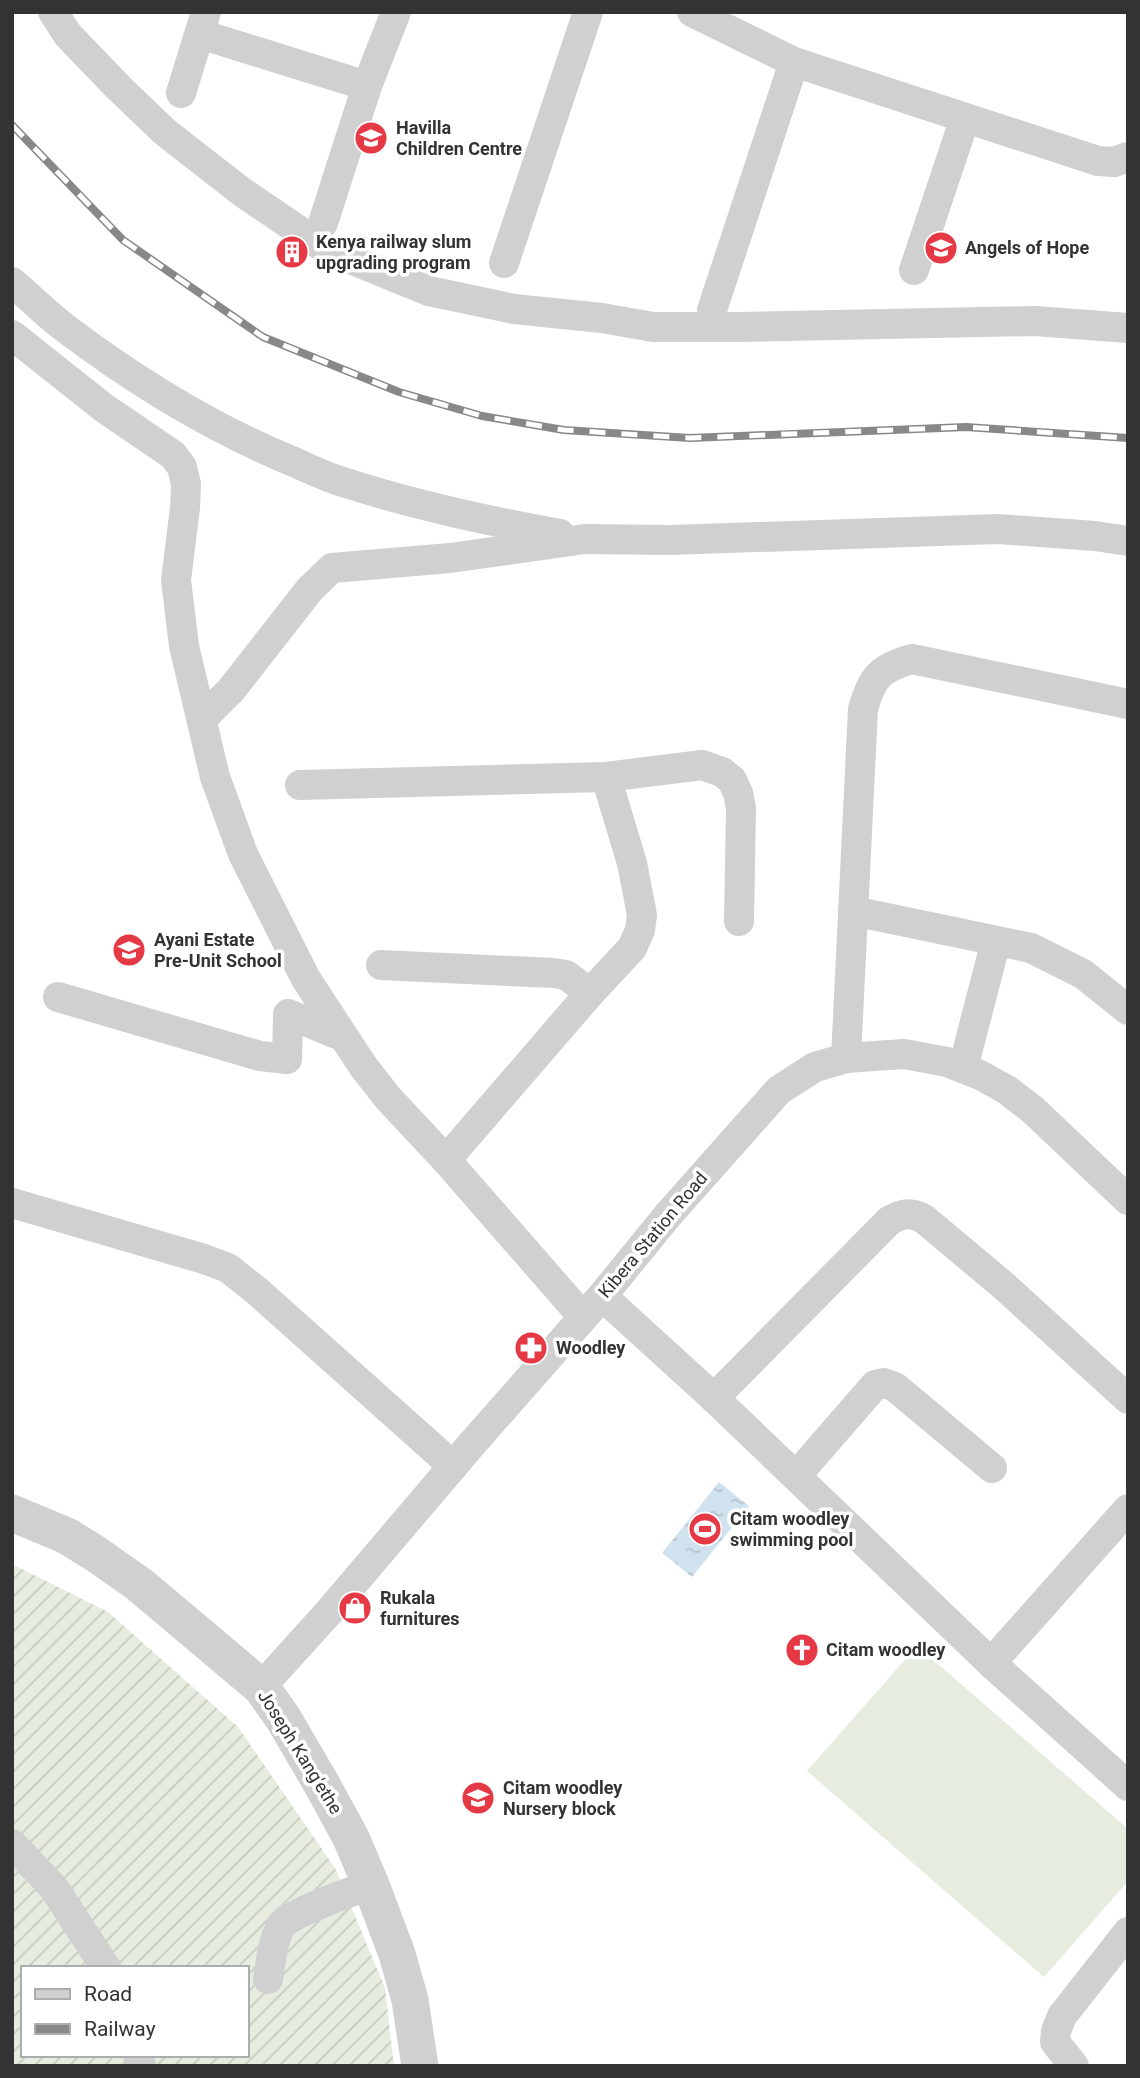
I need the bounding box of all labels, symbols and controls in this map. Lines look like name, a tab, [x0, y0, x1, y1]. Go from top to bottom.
place label: Havilla Children Centre	[396, 117, 522, 159]
school or university icon: Havilla Children Centre	[352, 119, 390, 157]
school or university icon: Angels of Hope	[922, 229, 960, 267]
place label: Kenya railway slum upgrading program	[316, 231, 471, 273]
building icon: Kenya railway slum upgrading program	[273, 233, 311, 271]
place label: Angels of Hope	[965, 237, 1089, 258]
place label: Ayani Estate Pre-Unit School	[154, 929, 282, 971]
school or university icon: Ayani Estate Pre-Unit School	[110, 931, 148, 969]
street label: Kibera Station Road	[594, 1167, 711, 1302]
pharmacy icon: Woodley	[512, 1329, 550, 1367]
place label: Woodley	[556, 1337, 626, 1358]
place label: Citam woodley swimming pool	[730, 1508, 853, 1550]
sports icon: Citam woodley swimming pool	[686, 1510, 724, 1548]
place label: Rukala furnitures	[380, 1587, 460, 1629]
shop icon: Rukala furnitures	[336, 1589, 374, 1627]
church icon: Citam woodley	[783, 1631, 821, 1669]
place label: Citam woodley	[826, 1639, 946, 1660]
street label: Joseph Kang'ethe	[254, 1686, 347, 1818]
place label: Citam woodley Nursery block	[503, 1777, 623, 1819]
school or university icon: Citam woodley Nursery block	[459, 1779, 497, 1817]
legend	[21, 1966, 248, 2057]
text: Road	[84, 1982, 132, 2006]
text: Railway	[84, 2017, 156, 2041]

